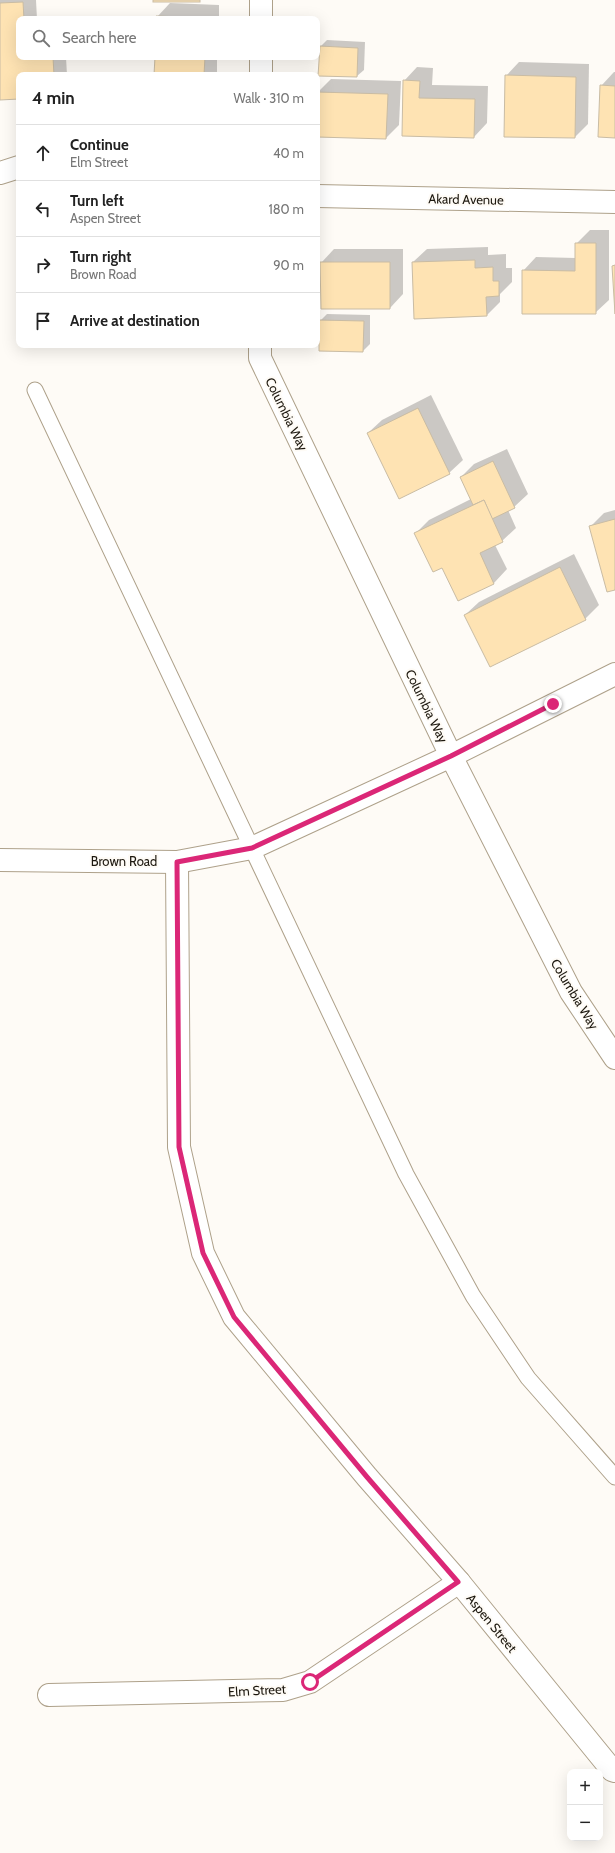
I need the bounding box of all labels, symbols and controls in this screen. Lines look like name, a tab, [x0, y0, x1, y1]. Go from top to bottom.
search box	[16, 16, 320, 60]
icon: search	[30, 27, 52, 49]
text: Search here	[62, 29, 137, 47]
text: 4 min	[32, 88, 75, 108]
text: Walk · 310 m	[233, 90, 304, 106]
text: Continue	[70, 136, 129, 154]
icon: ahead	[32, 142, 54, 164]
text: 40 m	[273, 145, 304, 161]
text: Elm Street	[70, 154, 128, 170]
street label: Akard Avenue	[428, 190, 504, 208]
text: Turn left	[70, 192, 124, 210]
icon: left	[32, 198, 54, 220]
text: 180 m	[268, 201, 304, 217]
text: Aspen Street	[70, 210, 141, 226]
text: Turn right	[70, 248, 131, 266]
icon: right	[32, 254, 54, 276]
text: 90 m	[273, 257, 304, 273]
text: Brown Road	[70, 266, 137, 282]
icon: arrive	[32, 310, 54, 332]
text: Arrive at destination	[70, 312, 200, 330]
street label: Columbia Way	[262, 375, 312, 454]
street label: Columbia Way	[402, 667, 452, 746]
route end	[544, 695, 562, 713]
street label: Brown Road	[91, 853, 157, 869]
street label: Columbia Way	[548, 956, 603, 1033]
street label: Aspen Street	[463, 1590, 521, 1656]
route start	[301, 1673, 319, 1691]
street label: Elm Street	[228, 1680, 287, 1700]
map controls	[567, 1769, 603, 1841]
button: +	[567, 1769, 603, 1805]
button: −	[567, 1805, 603, 1841]

